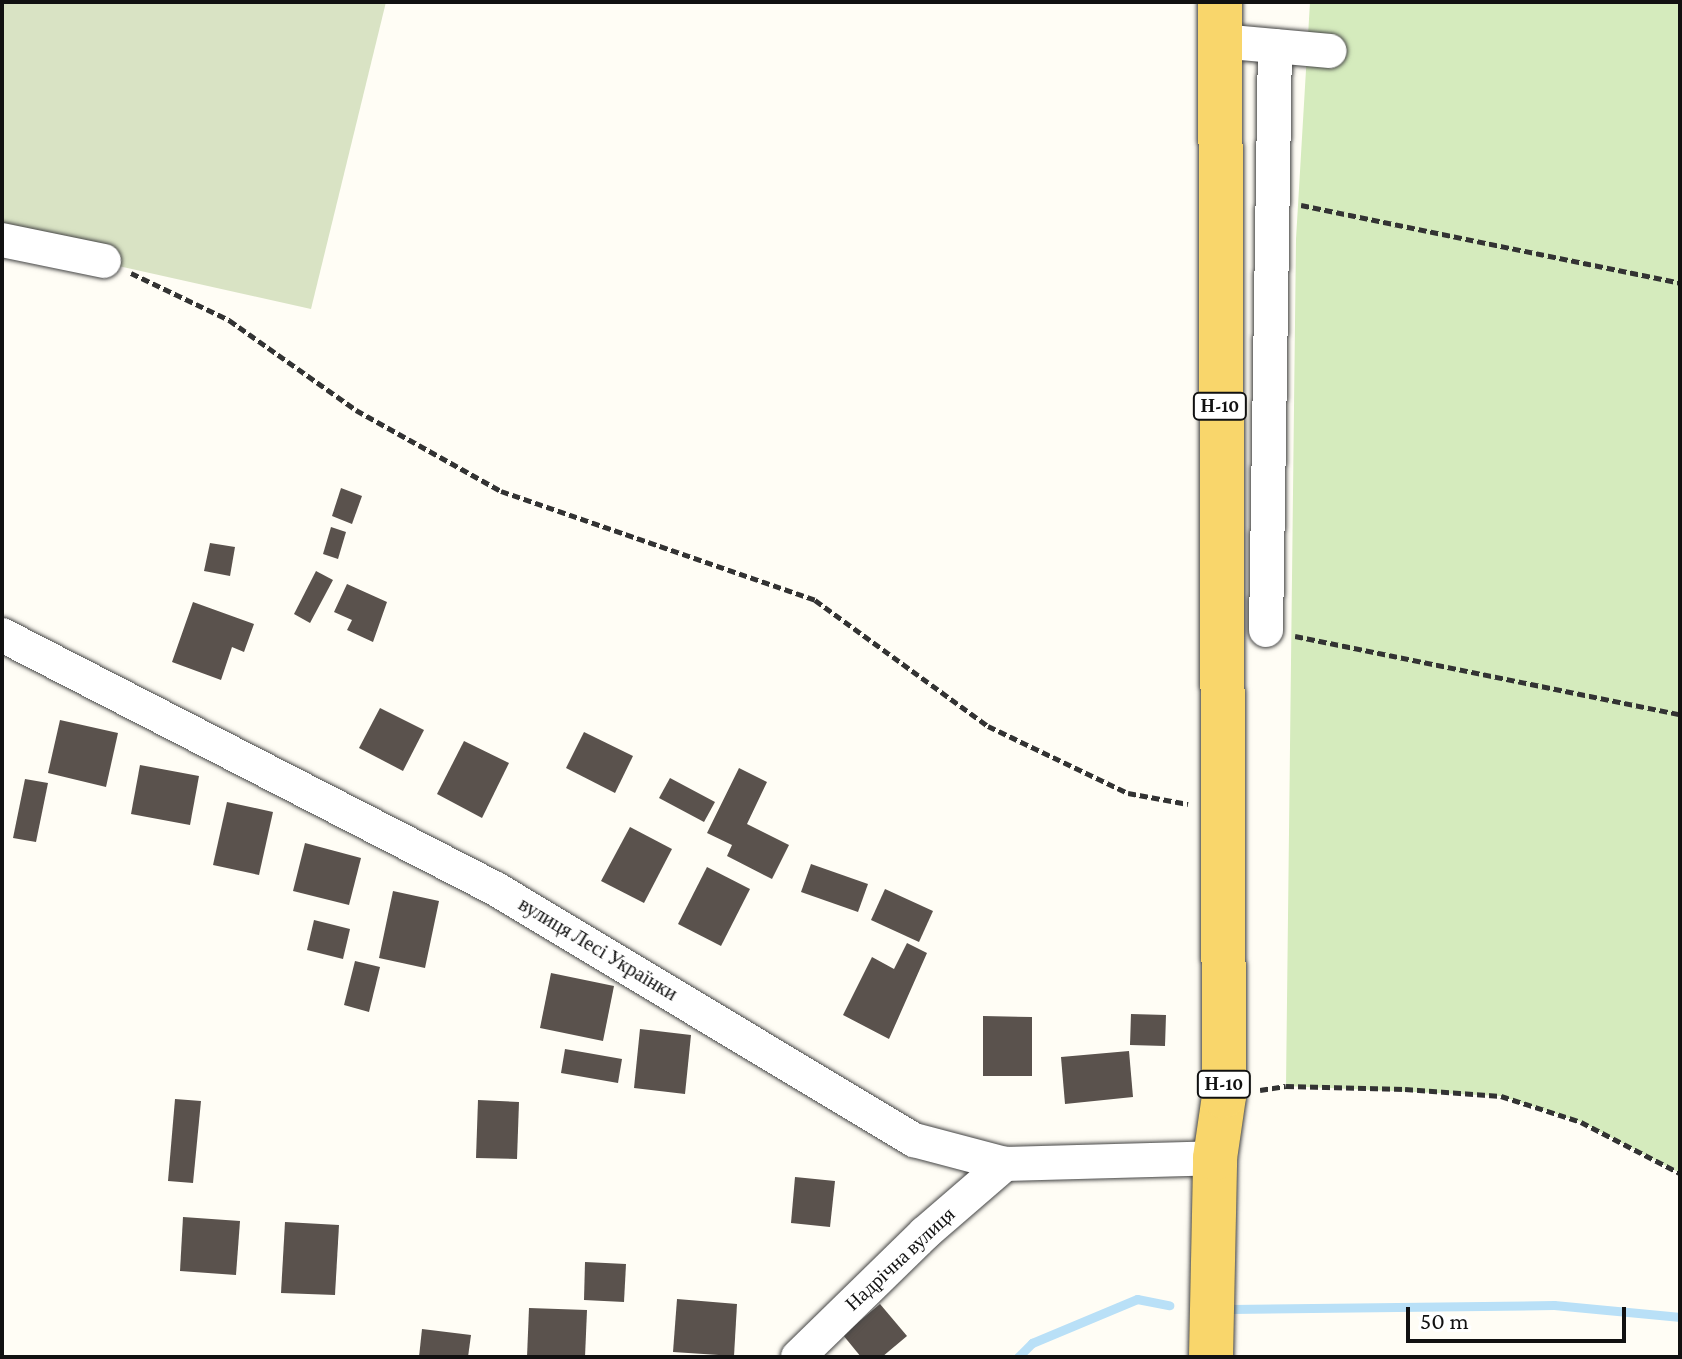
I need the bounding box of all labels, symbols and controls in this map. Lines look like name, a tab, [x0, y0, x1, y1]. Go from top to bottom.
road number: Н-10	[1192, 392, 1248, 420]
street label: вулиця Лесі Українки	[514, 892, 682, 1006]
road number: Н-10	[1196, 1070, 1252, 1098]
street label: Надрічна вулиця	[840, 1202, 960, 1316]
scale bar	[1410, 1291, 1630, 1341]
text: 50 m	[1420, 1307, 1469, 1334]

